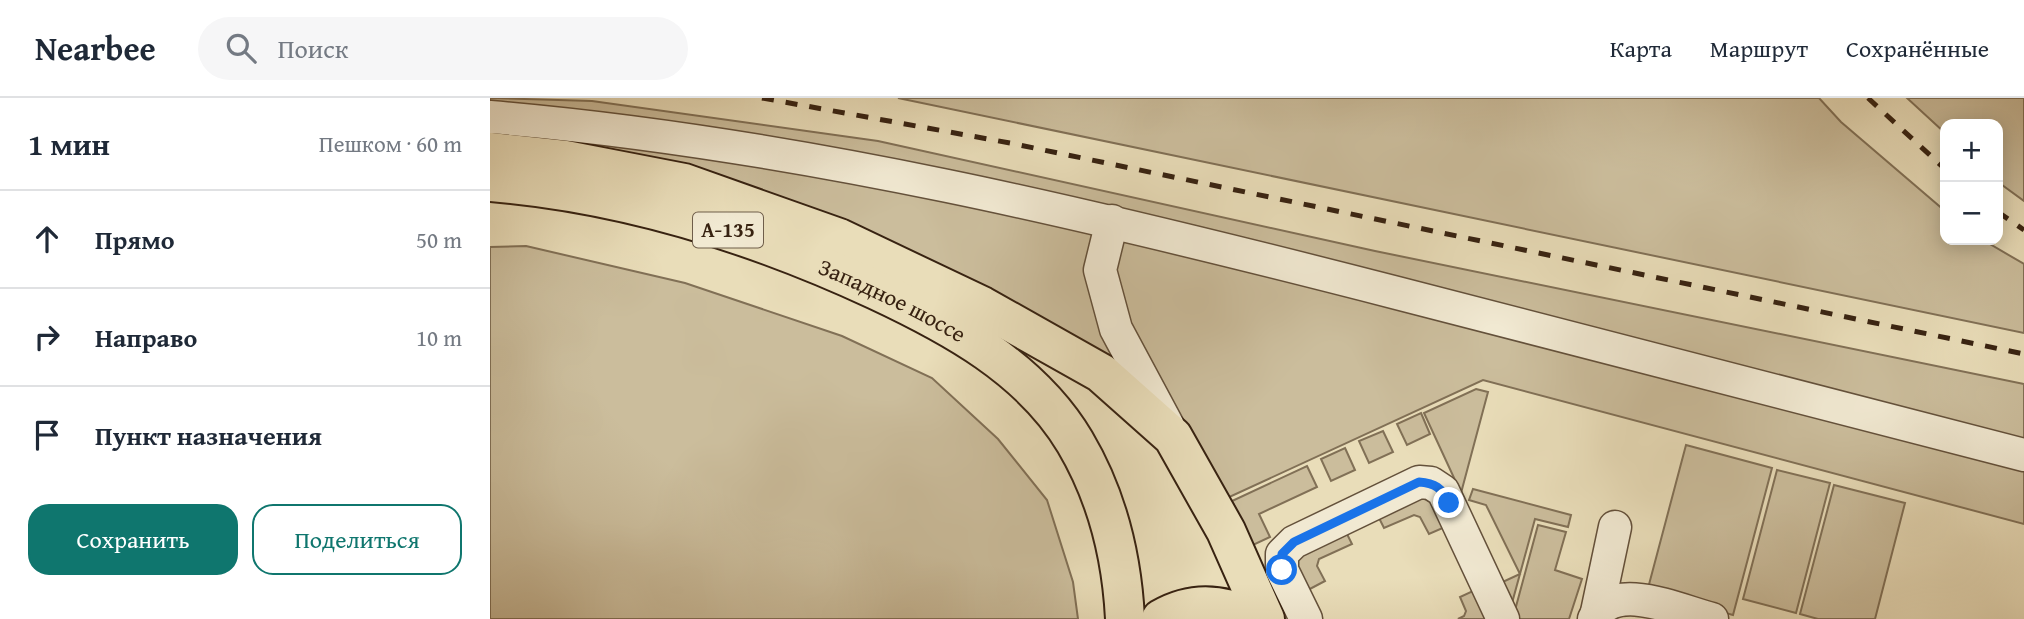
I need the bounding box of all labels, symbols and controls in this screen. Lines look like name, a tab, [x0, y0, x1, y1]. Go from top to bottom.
search box	[198, 17, 688, 80]
text: Nearbee	[35, 24, 156, 72]
icon: search	[222, 29, 260, 67]
text: Поиск	[278, 29, 348, 68]
text: Карта	[1610, 31, 1672, 66]
text: Маршрут	[1710, 31, 1808, 66]
text: Сохранённые	[1846, 31, 1989, 66]
map controls	[1940, 119, 2003, 245]
button: +	[1940, 119, 2003, 182]
text: 1 мин	[28, 122, 110, 166]
text: Пешком · 60 m	[319, 127, 462, 160]
button: −	[1940, 182, 2003, 245]
road number: А-135	[693, 212, 763, 248]
icon: ahead	[28, 220, 66, 258]
text: Прямо	[95, 220, 175, 259]
text: 50 m	[416, 223, 462, 256]
street label: Западное шоссе	[814, 250, 973, 350]
icon: right	[28, 318, 66, 356]
text: Направо	[95, 318, 197, 357]
text: 10 m	[416, 321, 462, 354]
icon: arrive	[28, 416, 66, 454]
text: Пункт назначения	[95, 416, 322, 455]
route end	[1433, 487, 1464, 518]
button: Сохранить	[28, 504, 238, 575]
button: Поделиться	[252, 504, 462, 575]
route start	[1266, 554, 1297, 585]

